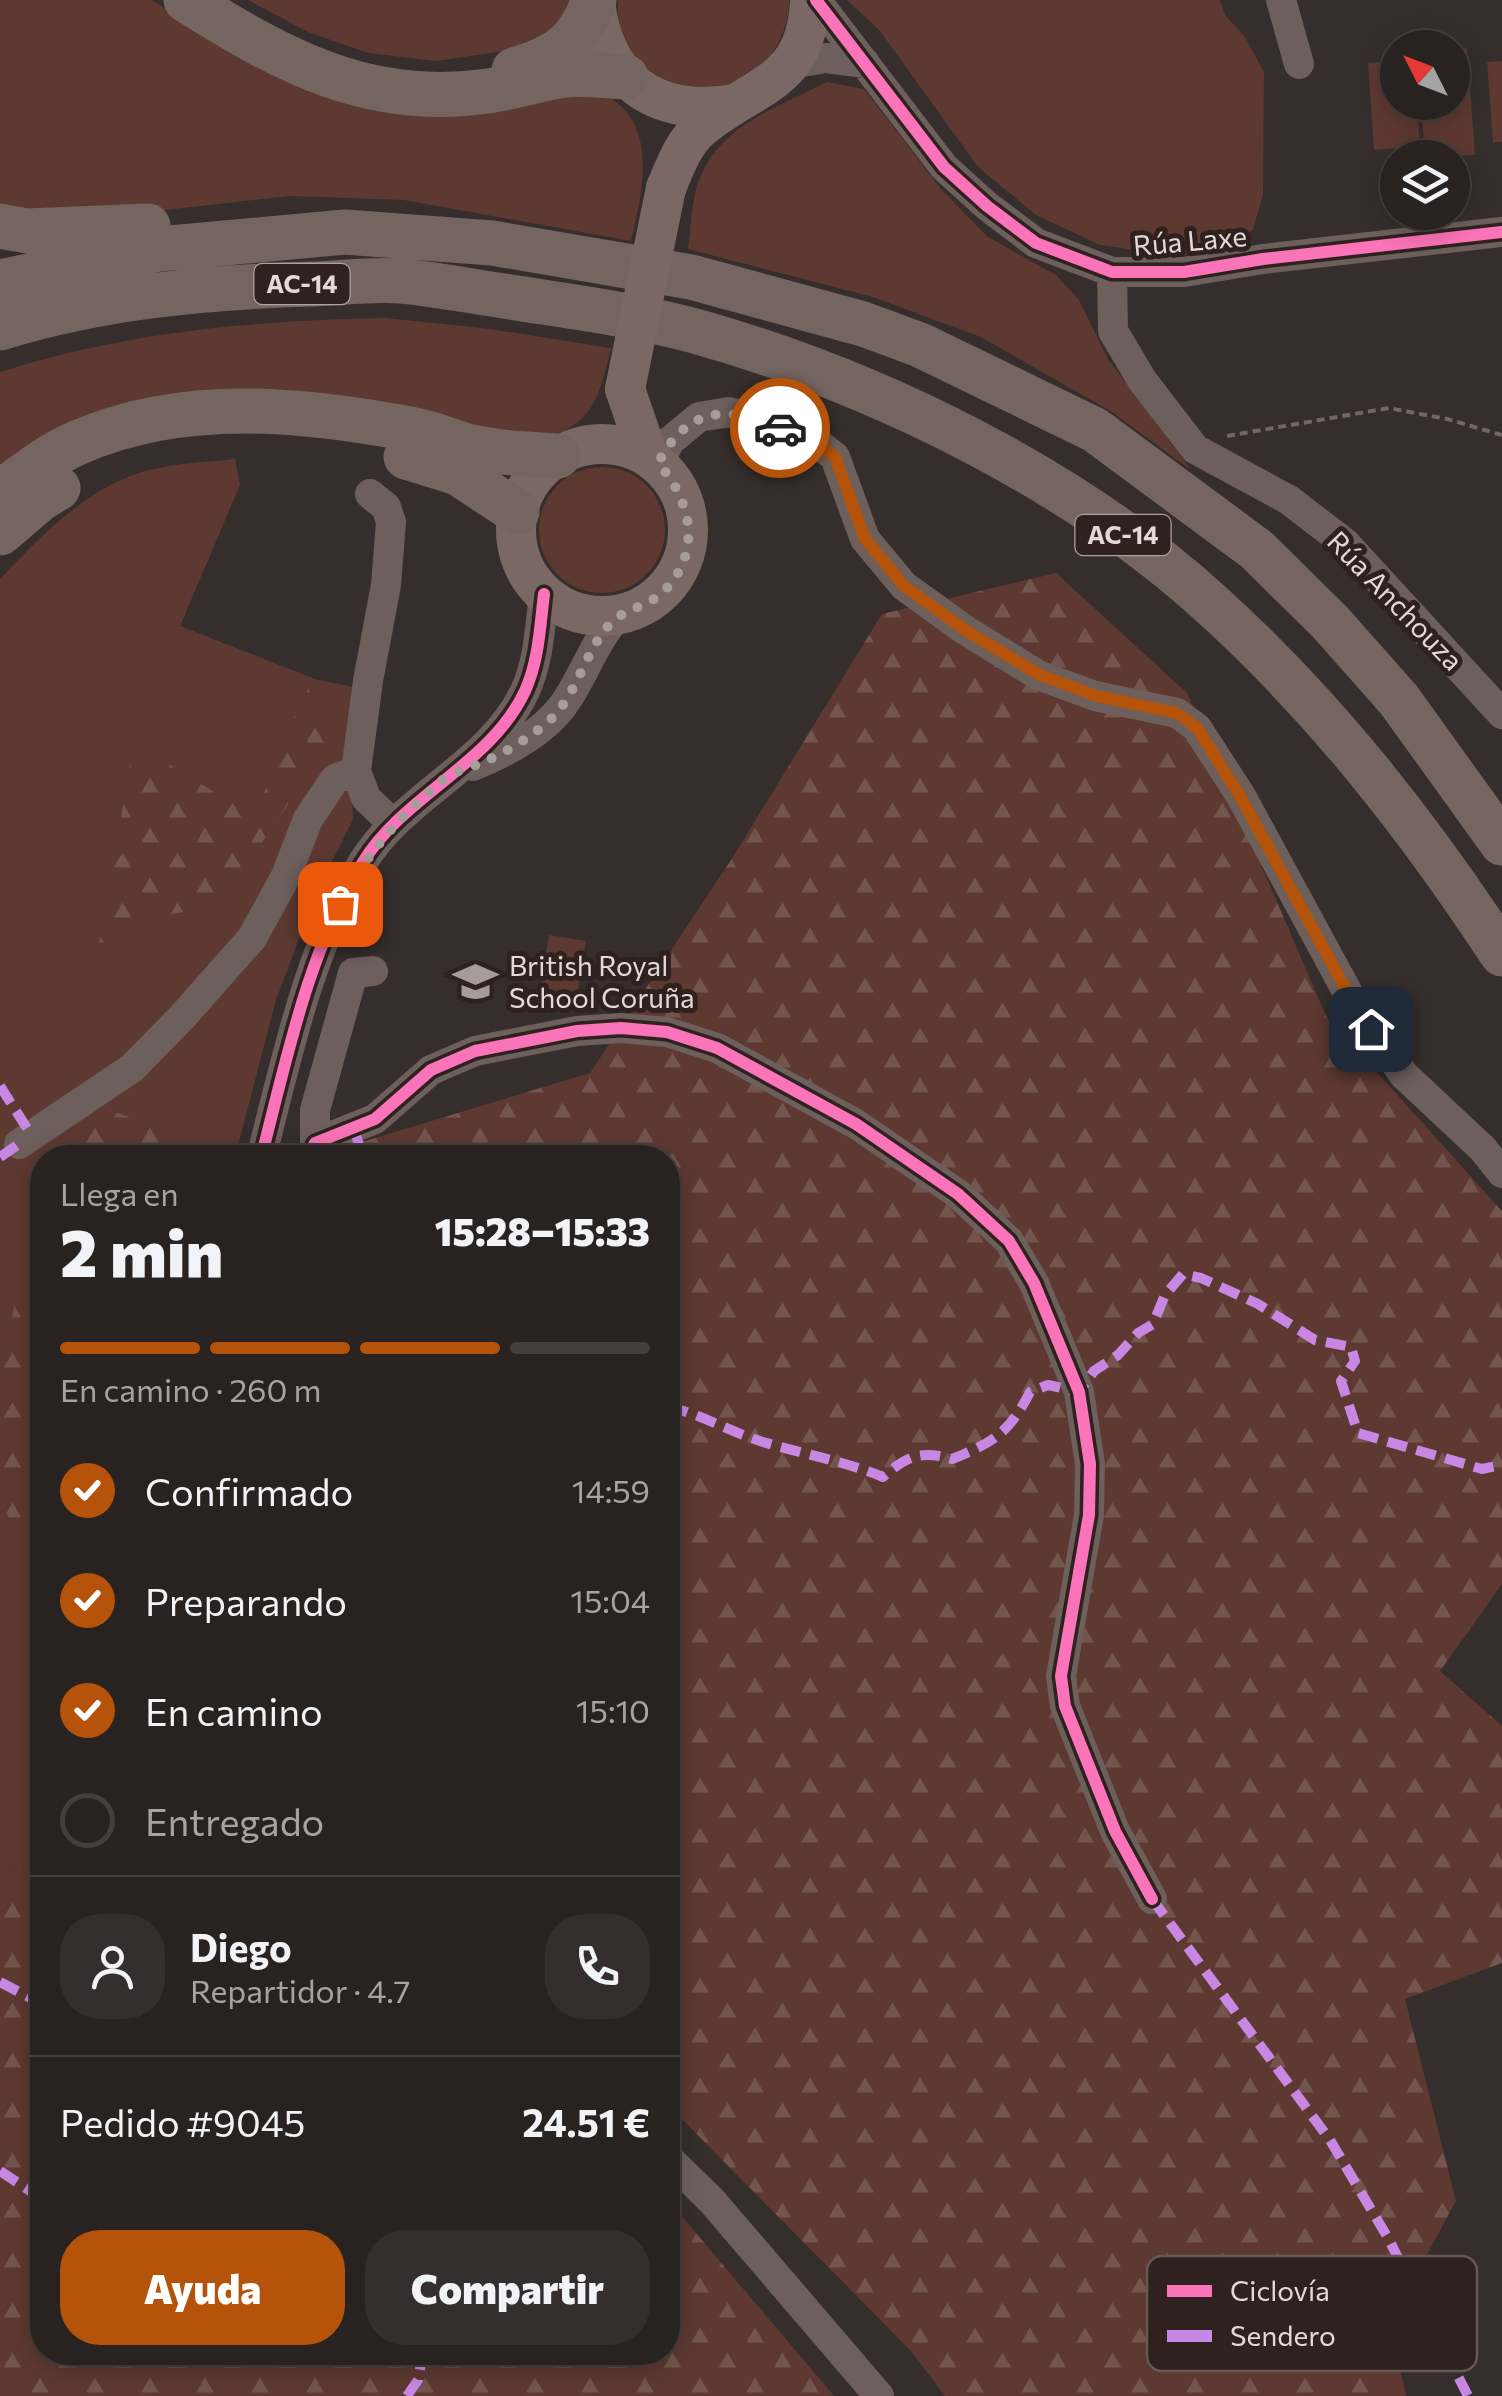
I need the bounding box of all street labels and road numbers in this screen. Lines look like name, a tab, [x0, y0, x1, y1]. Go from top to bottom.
street label: Rúa Laxe	[1132, 218, 1248, 262]
road number: AC-14	[254, 264, 350, 304]
road number: AC-14	[1076, 515, 1170, 555]
street label: Rúa Anchouza	[1321, 524, 1471, 677]

